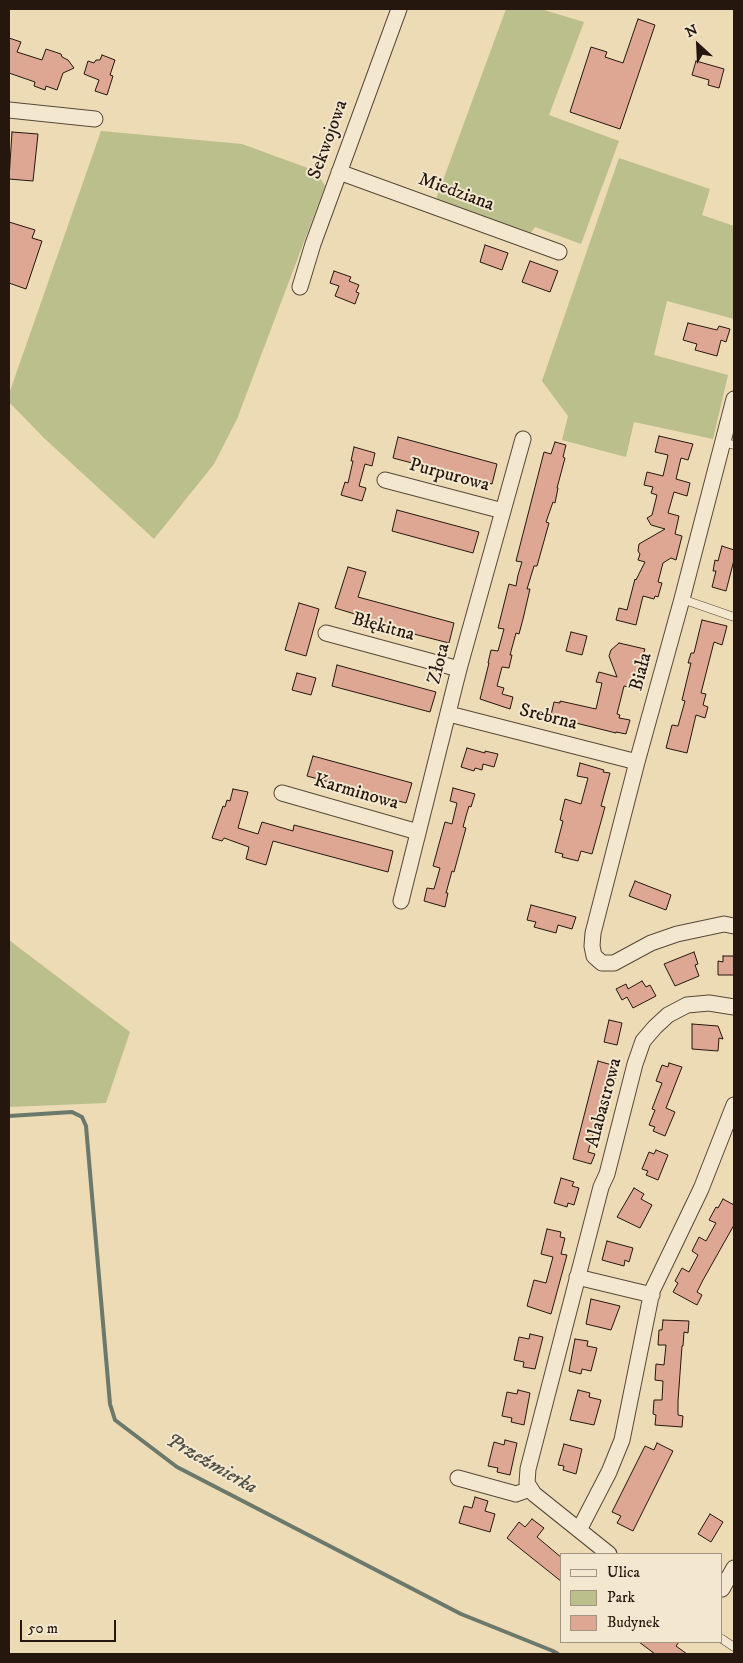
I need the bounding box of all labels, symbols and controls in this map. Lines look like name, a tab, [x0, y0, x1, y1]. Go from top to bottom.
north arrow	[673, 20, 723, 70]
text: N	[683, 21, 701, 42]
street label: Sekwojowa	[304, 97, 354, 183]
street label: Miedziana	[415, 169, 497, 217]
street label: Purpurowa	[406, 454, 492, 498]
street label: Błękitna	[349, 609, 417, 647]
street label: Złota	[424, 641, 456, 687]
street label: Biała	[626, 650, 658, 694]
street label: Srebrna	[517, 700, 579, 736]
street label: Karminowa	[311, 770, 401, 816]
street label: Alabastrowa	[582, 1056, 628, 1150]
water label: Przeźmierka	[161, 1429, 261, 1501]
legend	[560, 1553, 723, 1643]
text: Ulica	[607, 1563, 640, 1582]
text: Park	[607, 1588, 635, 1607]
scale bar	[22, 1610, 119, 1642]
text: Budynek	[607, 1613, 660, 1632]
text: 50 m	[28, 1619, 58, 1638]

